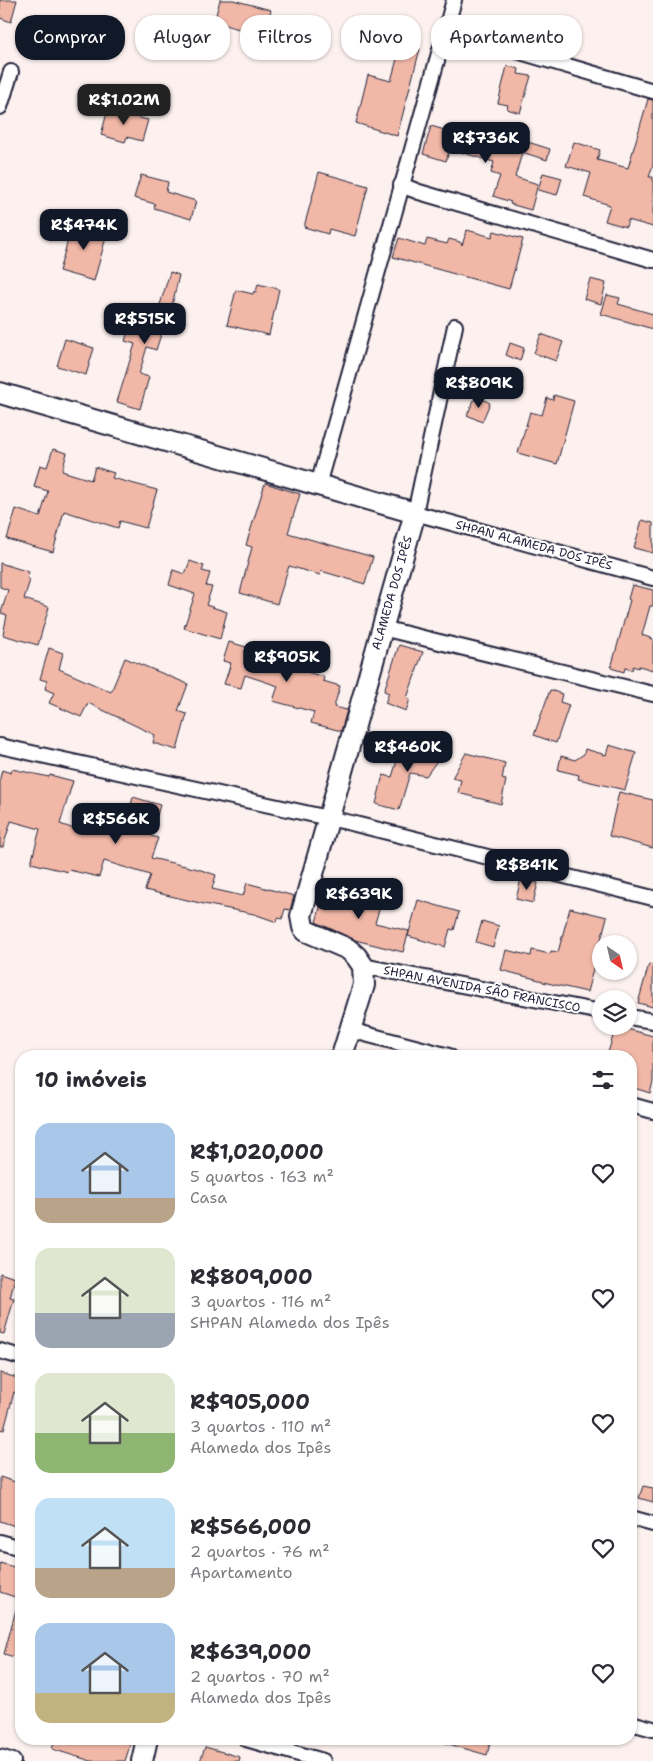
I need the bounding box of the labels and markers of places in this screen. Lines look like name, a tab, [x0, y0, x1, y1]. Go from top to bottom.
pin: R$1.02M	[78, 84, 170, 126]
pin: R$736K	[445, 121, 527, 164]
pin: R$474K	[43, 208, 125, 251]
pin: R$515K	[104, 302, 186, 345]
pin: R$809K	[438, 366, 520, 409]
pin: R$905K	[246, 640, 328, 683]
pin: R$460K	[367, 730, 449, 773]
pin: R$566K	[75, 802, 157, 845]
pin: R$841K	[486, 848, 568, 891]
pin: R$639K	[318, 878, 400, 920]

